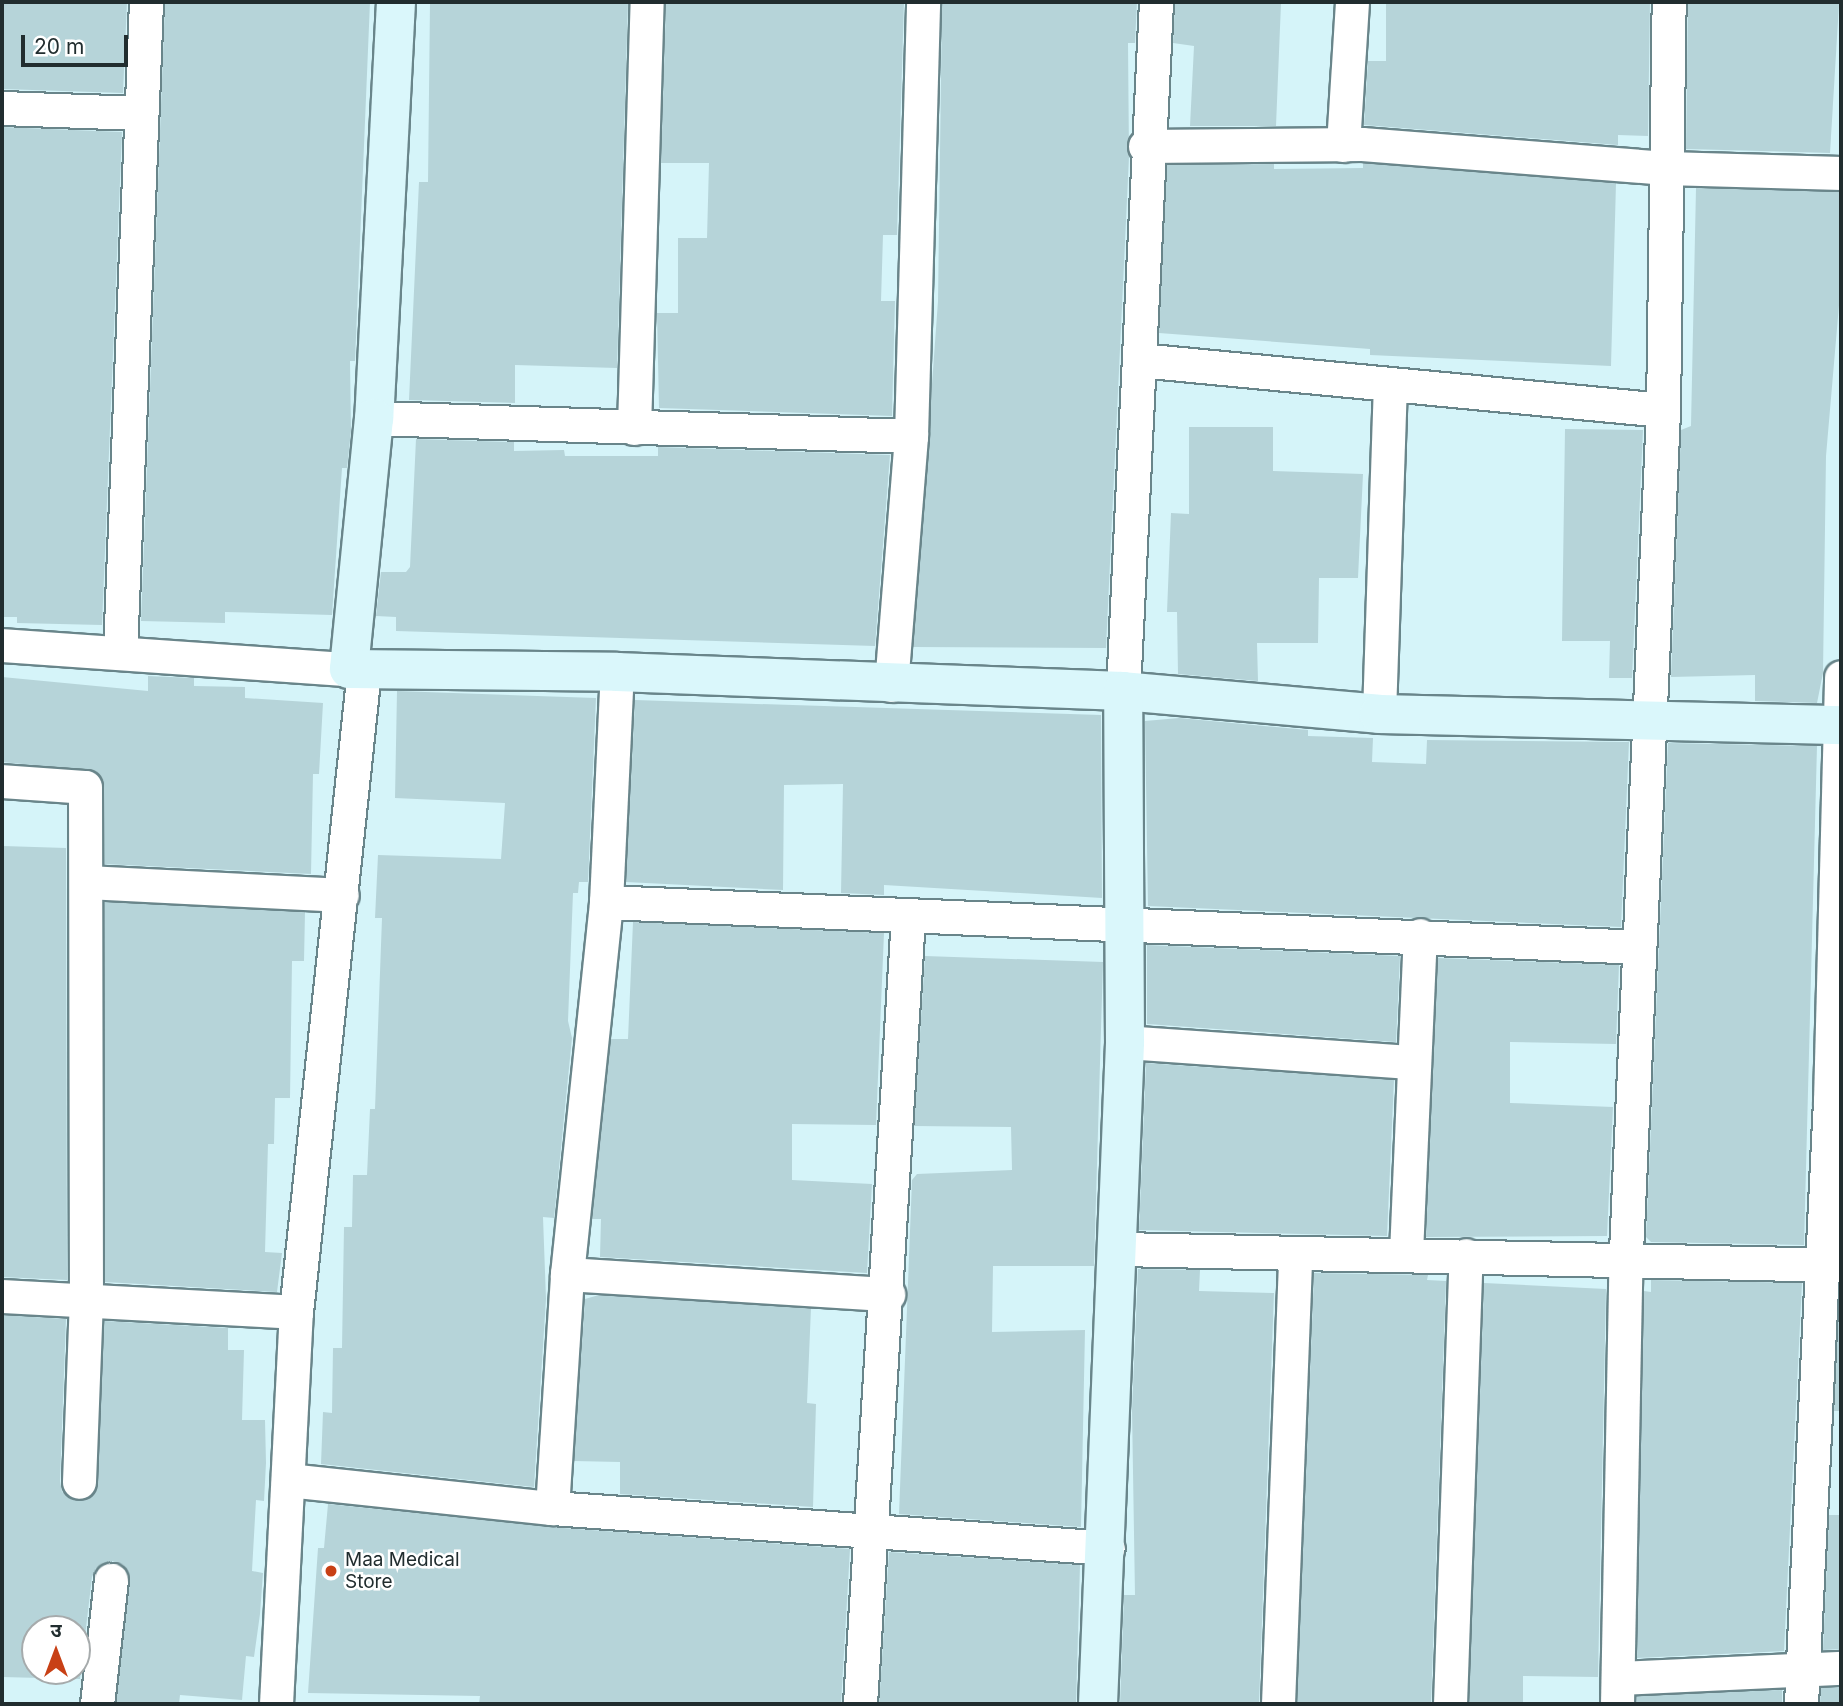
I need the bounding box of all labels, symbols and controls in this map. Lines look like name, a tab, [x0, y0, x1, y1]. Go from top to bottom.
scale bar	[24, 21, 131, 65]
text: 20 m	[34, 34, 84, 59]
place label: Maa Medical Store	[345, 1549, 460, 1593]
marker: Maa Medical Store	[323, 1563, 339, 1579]
north arrow	[21, 1615, 91, 1685]
text: उ	[50, 1619, 62, 1642]

